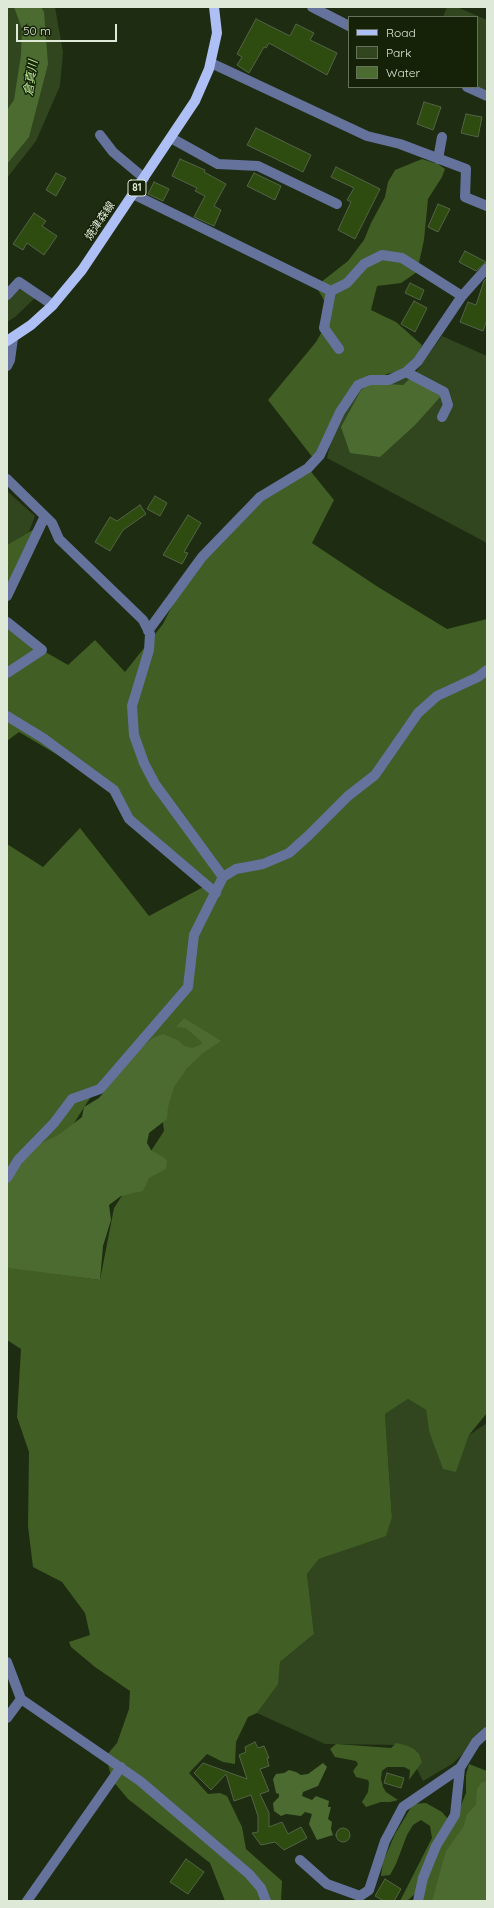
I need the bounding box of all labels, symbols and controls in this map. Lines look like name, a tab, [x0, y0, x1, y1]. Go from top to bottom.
scale bar	[18, 16, 119, 42]
legend	[348, 16, 478, 88]
text: 50 m	[23, 23, 51, 38]
text: Road	[386, 25, 416, 40]
text: Park	[386, 45, 411, 60]
water label: 倉真川	[21, 59, 41, 97]
text: Water	[386, 65, 420, 80]
road number: 81	[128, 180, 146, 196]
street label: 焼津森線	[82, 199, 118, 243]

